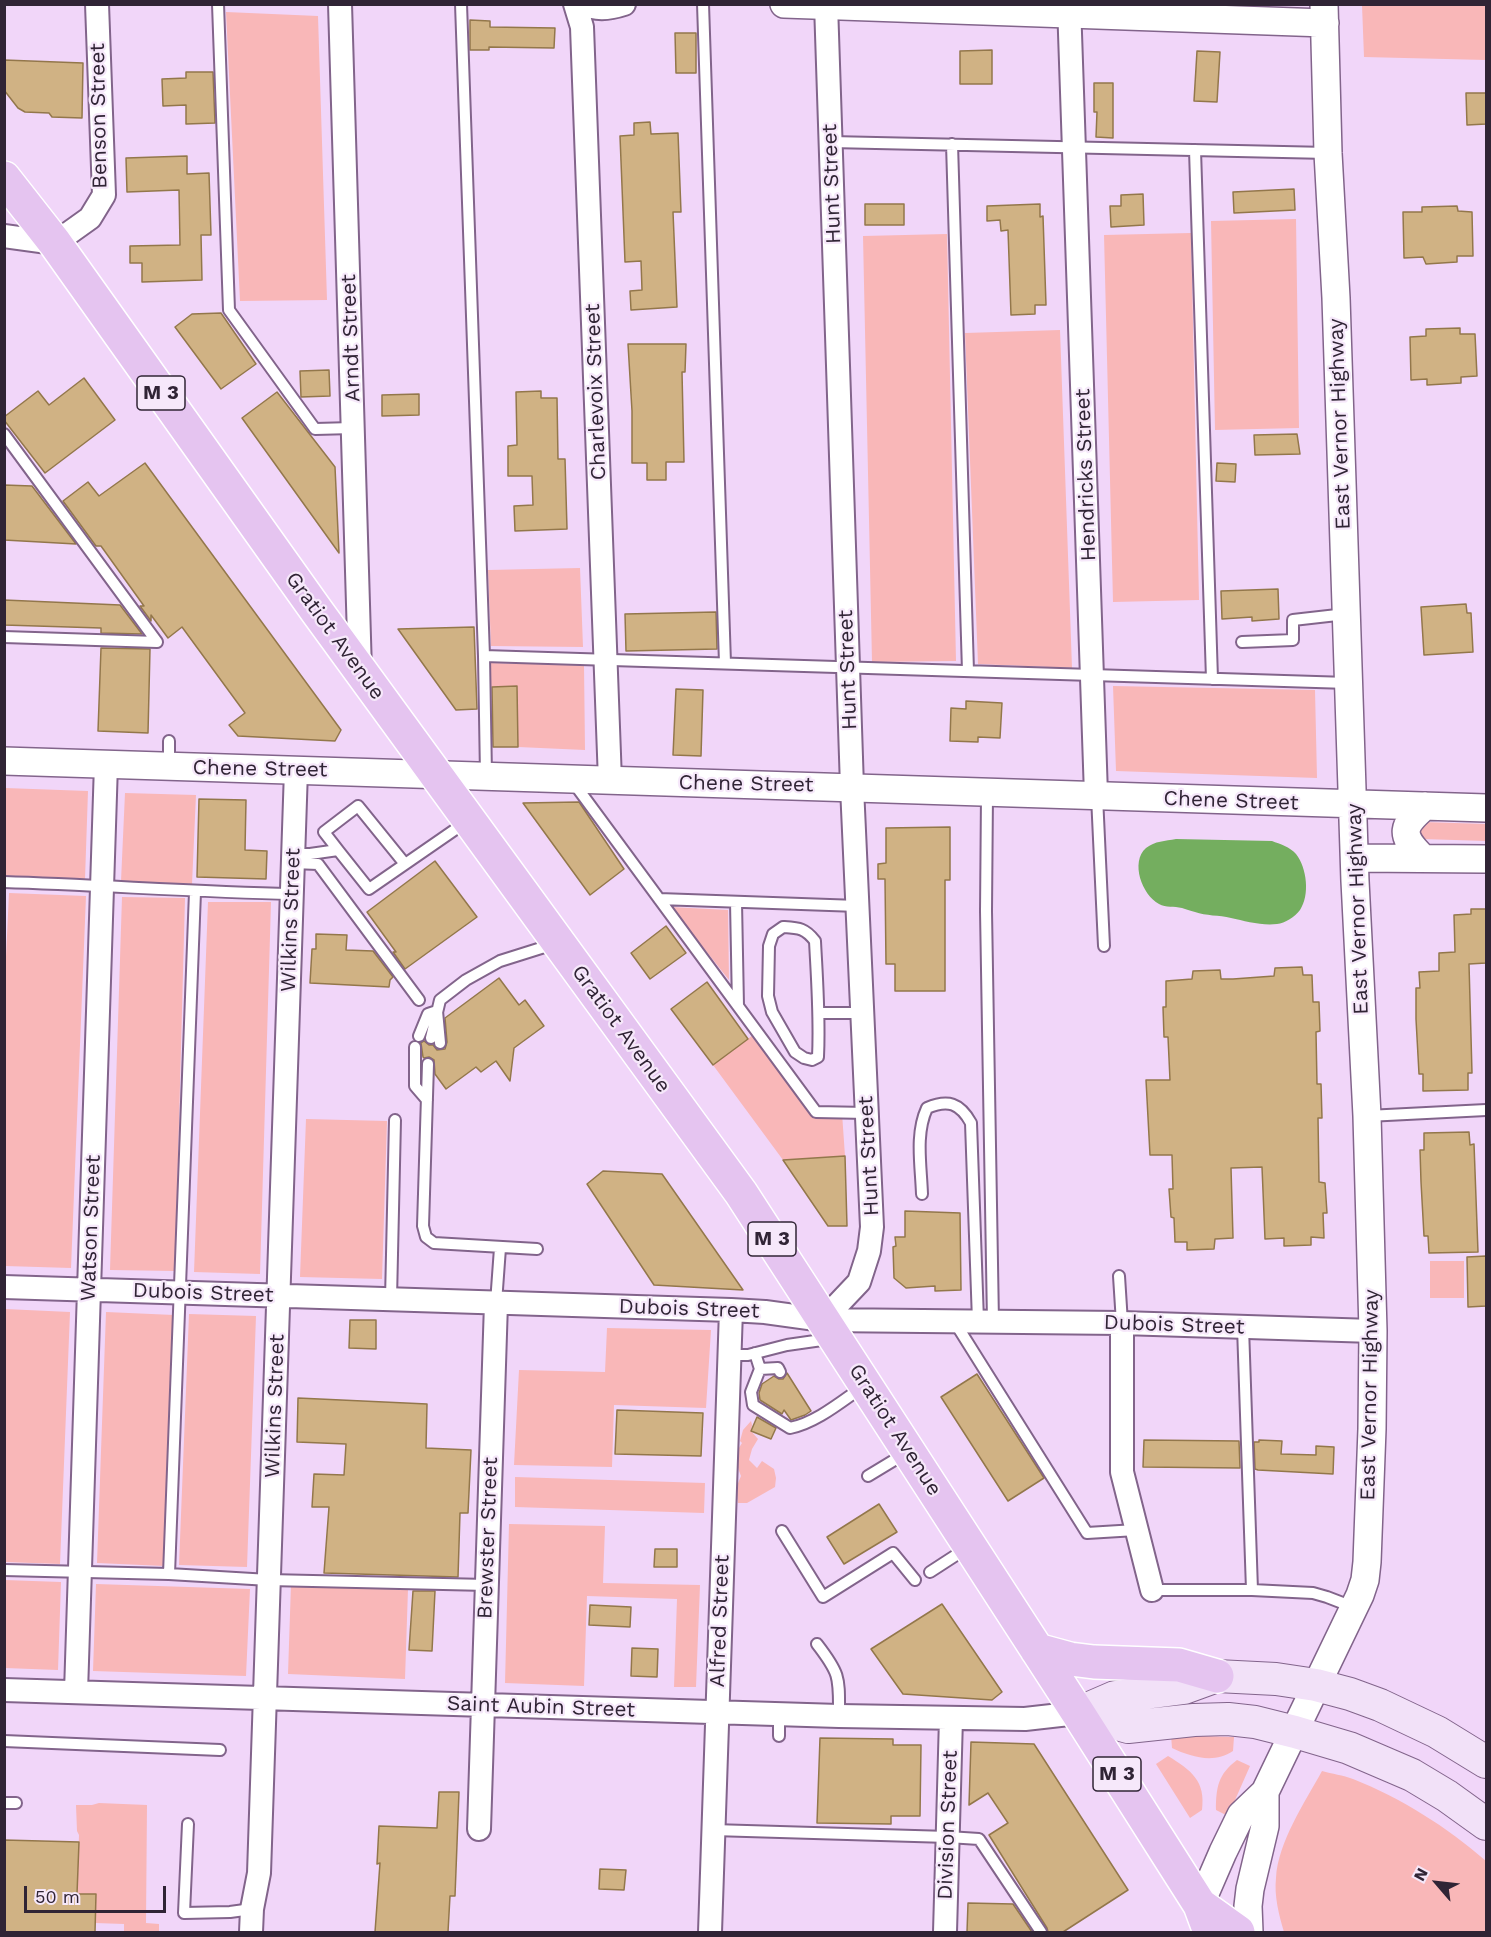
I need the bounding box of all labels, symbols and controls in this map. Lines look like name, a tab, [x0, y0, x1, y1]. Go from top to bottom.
street label: Benson Street	[85, 43, 113, 189]
street label: Hunt Street	[817, 123, 847, 245]
street label: Arndt Street	[336, 274, 366, 402]
street label: Charlevoix Street	[580, 303, 612, 481]
street label: East Vernor Highway	[1324, 318, 1356, 530]
road number: M 3	[137, 376, 185, 410]
street label: Hendricks Street	[1070, 388, 1102, 562]
street label: Gratiot Avenue	[280, 567, 390, 705]
street label: Hunt Street	[833, 609, 863, 731]
street label: Chene Street	[192, 755, 328, 783]
street label: Chene Street	[678, 770, 814, 798]
street label: Chene Street	[1163, 786, 1299, 816]
street label: East Vernor Highway	[1342, 803, 1374, 1015]
street label: Wilkins Street	[276, 848, 306, 992]
street label: Gratiot Avenue	[566, 960, 676, 1098]
street label: Hunt Street	[853, 1095, 885, 1217]
street label: Watson Street	[76, 1154, 106, 1302]
road number: M 3	[748, 1222, 796, 1256]
street label: Dubois Street	[132, 1278, 274, 1308]
street label: East Vernor Highway	[1356, 1289, 1384, 1501]
street label: Dubois Street	[618, 1294, 760, 1324]
street label: Dubois Street	[1103, 1310, 1245, 1340]
street label: Wilkins Street	[260, 1334, 290, 1478]
street label: Gratiot Avenue	[843, 1359, 947, 1501]
street label: Brewster Street	[473, 1457, 503, 1619]
street label: Alfred Street	[705, 1554, 735, 1688]
street label: Saint Aubin Street	[446, 1691, 636, 1723]
street label: Division Street	[933, 1750, 963, 1900]
road number: M 3	[1093, 1757, 1141, 1791]
north arrow	[1407, 1853, 1467, 1913]
text: N	[1409, 1865, 1432, 1884]
scale bar	[27, 1874, 170, 1912]
text: 50 m	[35, 1886, 80, 1907]

